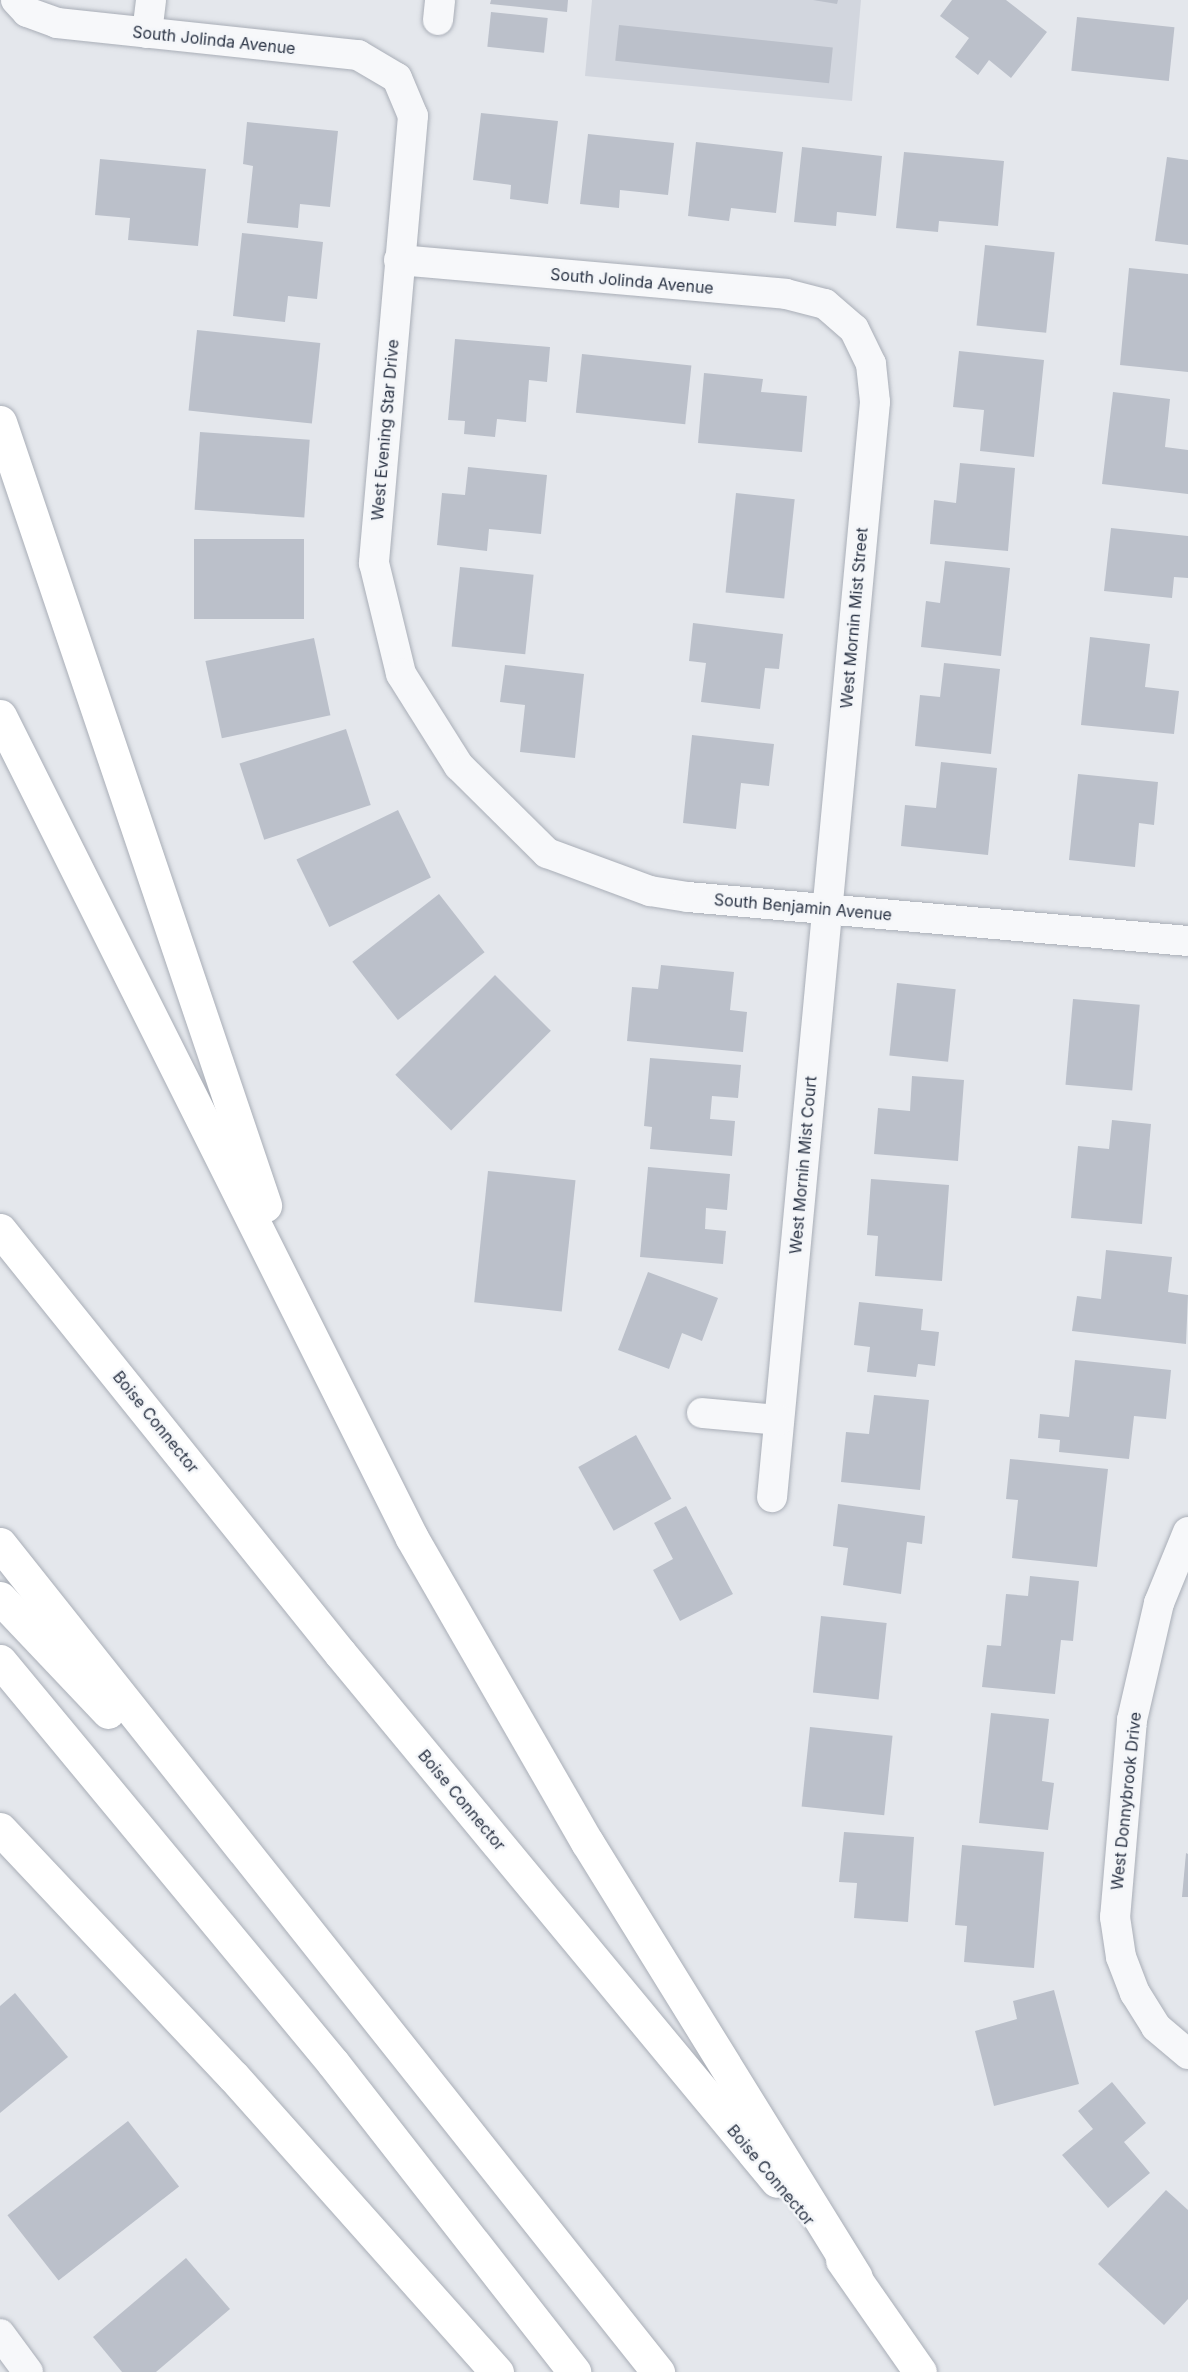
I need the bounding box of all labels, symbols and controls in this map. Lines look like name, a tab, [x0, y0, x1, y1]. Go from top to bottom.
street label: South Jolinda Avenue	[131, 22, 297, 58]
street label: South Jolinda Avenue	[550, 264, 714, 298]
street label: West Evening Star Drive	[368, 339, 402, 521]
street label: West Mornin Mist Street	[837, 527, 871, 709]
street label: South Benjamin Avenue	[713, 890, 893, 924]
street label: West Mornin Mist Court	[786, 1075, 820, 1255]
street label: Boise Connector	[109, 1367, 203, 1477]
street label: West Donnybrook Drive	[1107, 1711, 1145, 1891]
street label: Boise Connector	[414, 1746, 510, 1854]
street label: Boise Connector	[723, 2121, 819, 2229]

